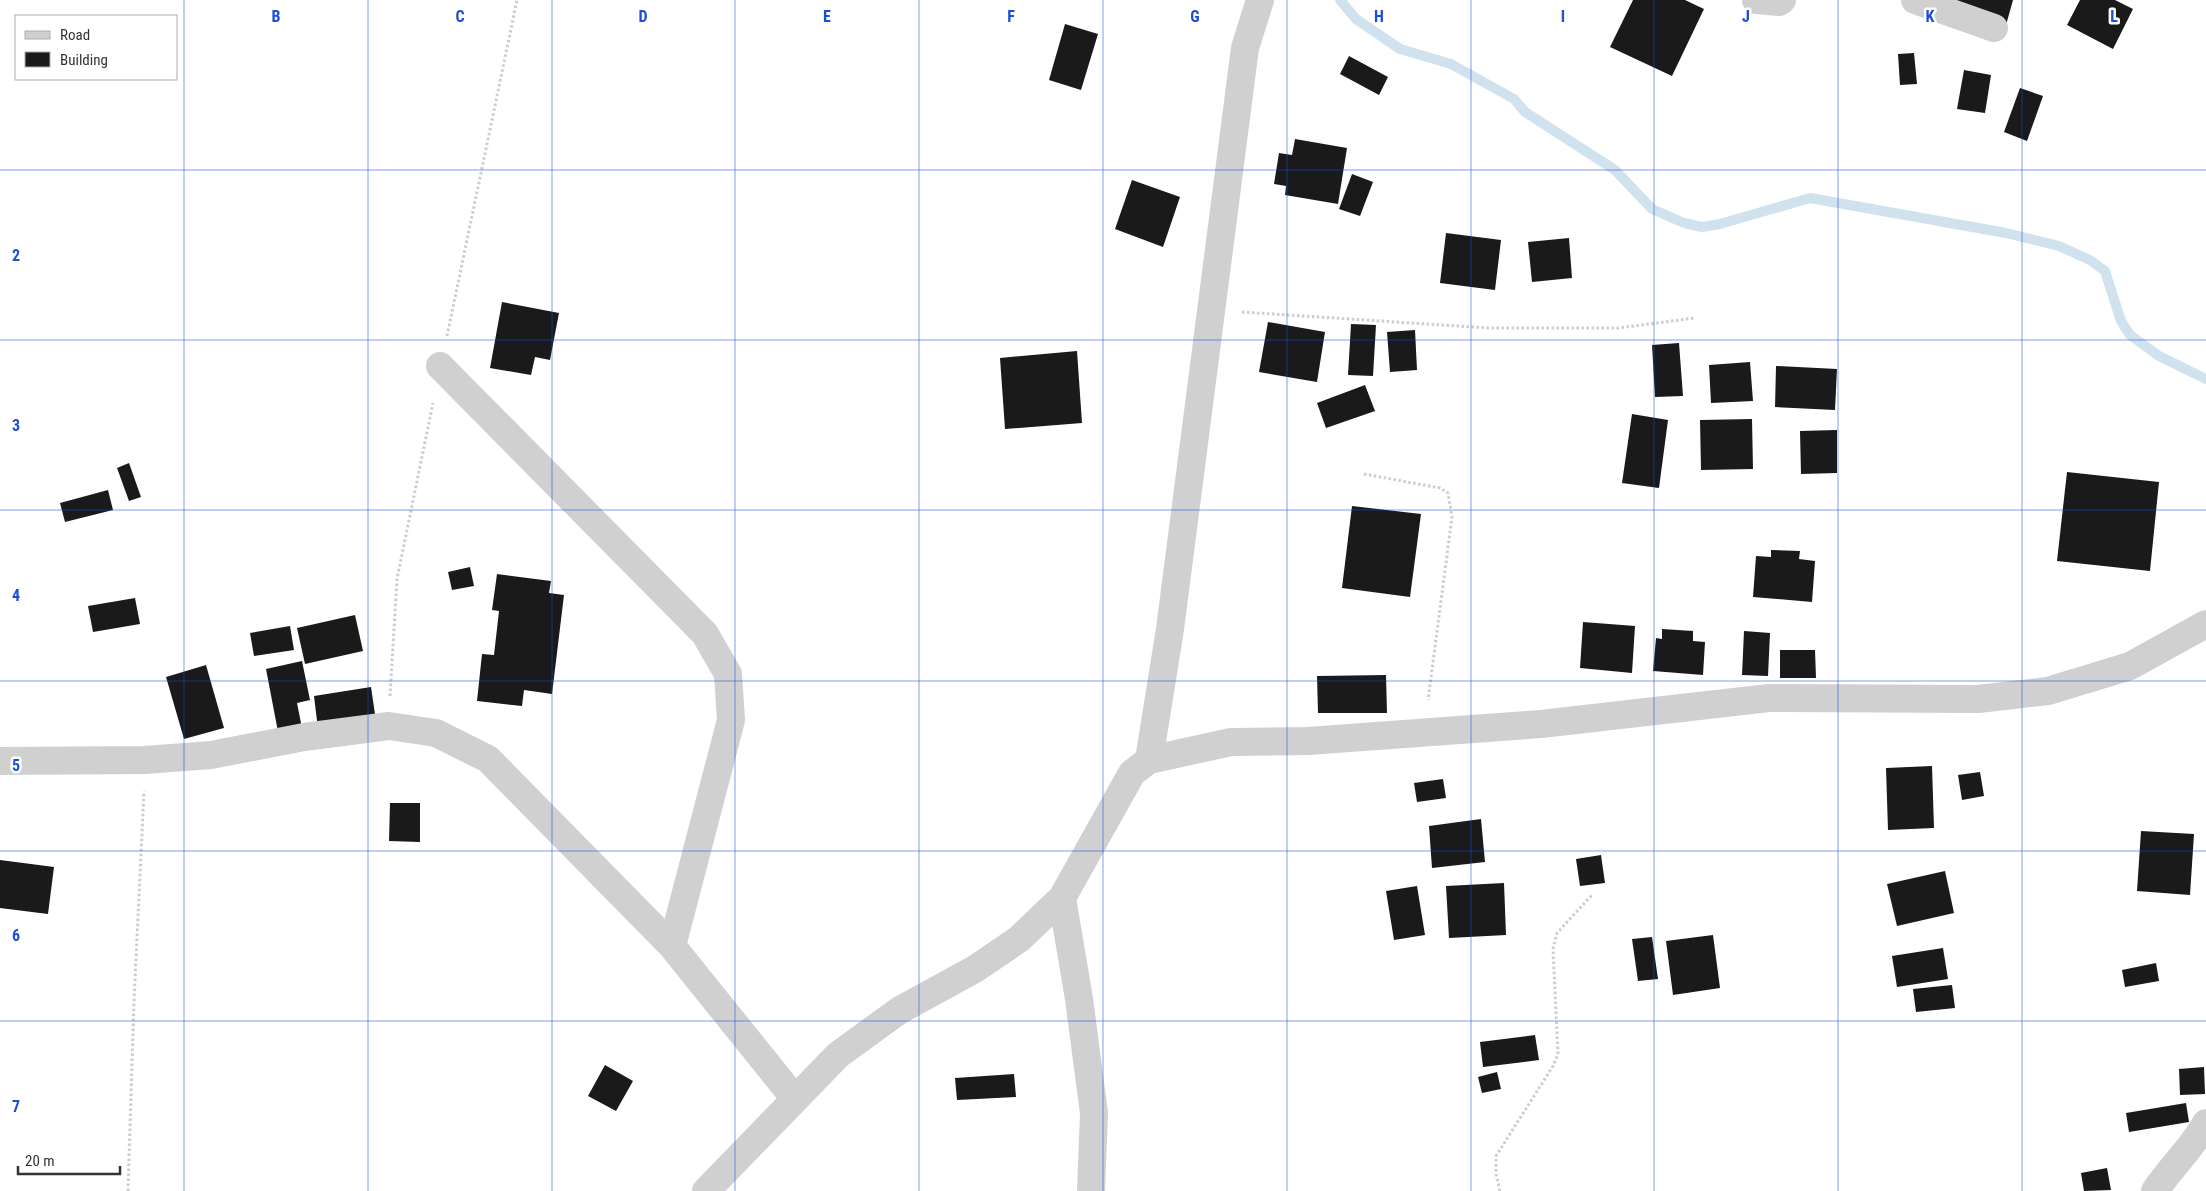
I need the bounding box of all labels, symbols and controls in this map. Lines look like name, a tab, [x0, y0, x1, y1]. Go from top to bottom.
text: B	[272, 7, 281, 26]
text: C	[455, 7, 465, 26]
text: D	[638, 7, 648, 26]
text: E	[823, 7, 831, 26]
text: F	[1007, 7, 1015, 26]
text: G	[1190, 7, 1200, 26]
text: H	[1374, 7, 1384, 26]
text: I	[1561, 7, 1565, 26]
text: J	[1742, 7, 1750, 26]
text: K	[1926, 7, 1935, 26]
text: L	[2110, 7, 2118, 26]
legend	[15, 15, 178, 80]
text: Road	[60, 26, 90, 44]
text: Building	[60, 51, 108, 69]
text: 2	[12, 246, 20, 265]
text: 3	[12, 416, 20, 435]
text: 4	[12, 586, 20, 605]
text: 5	[12, 756, 20, 775]
text: 6	[12, 926, 20, 945]
text: 7	[12, 1097, 20, 1116]
scale bar	[18, 1144, 120, 1176]
text: 20 m	[25, 1152, 55, 1170]

